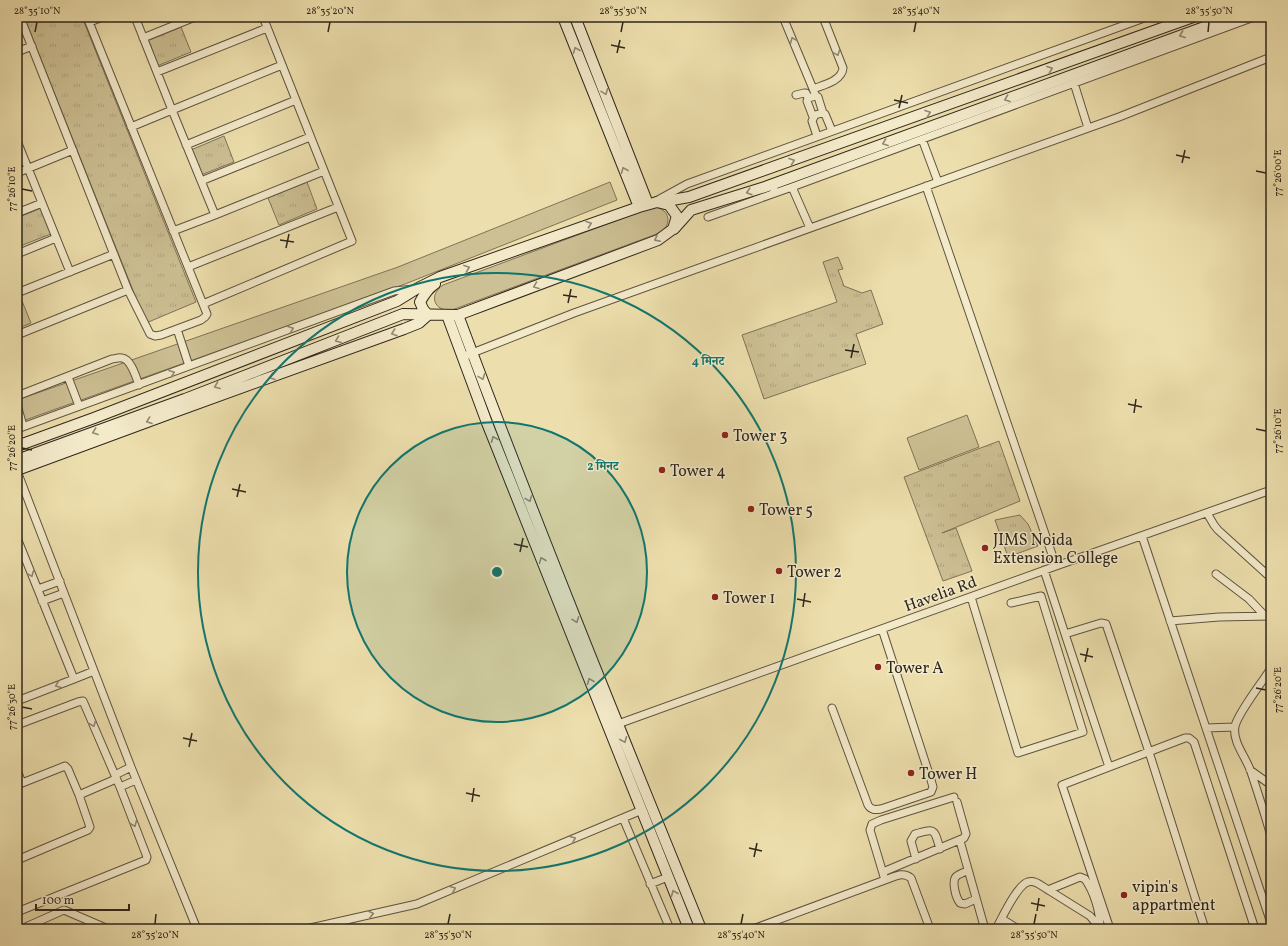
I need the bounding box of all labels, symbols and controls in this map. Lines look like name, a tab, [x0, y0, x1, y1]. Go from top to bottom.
text: 28°35'10"N	[14, 4, 61, 18]
text: 28°35'20"N	[306, 4, 355, 18]
text: 28°35'30"N	[599, 4, 647, 18]
text: 28°35'40"N	[892, 4, 940, 18]
text: 28°35'50"N	[1185, 4, 1233, 18]
one-way arrow	[1178, 31, 1185, 39]
one-way arrow	[790, 37, 798, 45]
one-way arrow	[572, 46, 580, 53]
one-way arrow	[832, 50, 840, 57]
one-way arrow	[1047, 65, 1054, 74]
one-way arrow	[600, 89, 608, 96]
one-way arrow	[1004, 94, 1011, 102]
one-way arrow	[924, 109, 931, 117]
one-way arrow	[881, 139, 888, 147]
text: 77°26'00"E	[1271, 149, 1285, 197]
one-way arrow	[789, 157, 796, 166]
text: 77°26'10"E	[5, 167, 19, 211]
one-way arrow	[621, 167, 629, 174]
one-way arrow	[746, 187, 753, 196]
one-way arrow	[586, 221, 593, 229]
one-way arrow	[654, 234, 661, 242]
one-way arrow	[463, 264, 470, 272]
one-way arrow	[532, 281, 539, 289]
one-way arrow	[288, 326, 295, 334]
one-way arrow	[390, 328, 397, 337]
one-way arrow	[334, 335, 341, 343]
text: 4 मिनट	[692, 354, 725, 370]
one-way arrow	[169, 369, 176, 377]
one-way arrow	[268, 373, 275, 381]
one-way arrow	[477, 374, 485, 381]
one-way arrow	[213, 382, 220, 390]
text: 77°26'10"E	[1271, 409, 1285, 453]
one-way arrow	[146, 416, 153, 425]
text: 77°26'20"E	[5, 425, 19, 471]
place label: Tower 3	[733, 426, 788, 448]
one-way arrow	[91, 427, 98, 435]
marker: Tower 3	[720, 430, 730, 440]
one-way arrow	[490, 436, 498, 443]
text: 2 मिनट	[587, 459, 620, 475]
place label: Tower 4	[670, 461, 726, 483]
marker: Tower 4	[657, 465, 667, 475]
one-way arrow	[524, 495, 532, 502]
place label: Tower 5	[759, 500, 813, 522]
marker: Tower 5	[746, 504, 756, 514]
place label: JIMS Noida Extension College	[993, 530, 1118, 570]
marker: JIMS Noida Extension College	[980, 543, 990, 553]
one-way arrow	[539, 557, 547, 565]
place label: Tower 2	[787, 562, 842, 584]
centre of rings	[490, 565, 504, 579]
marker: Tower 2	[774, 566, 784, 576]
one-way arrow	[27, 570, 35, 577]
street label: Havelia Rd	[901, 572, 980, 618]
place label: Tower 1	[723, 588, 776, 610]
marker: Tower 1	[710, 592, 720, 602]
one-way arrow	[572, 616, 580, 623]
place label: Tower A	[886, 658, 944, 680]
marker: Tower A	[873, 662, 883, 672]
text: 77°26'20"E	[1271, 667, 1285, 713]
one-way arrow	[587, 677, 595, 684]
one-way arrow	[55, 681, 62, 689]
text: 77°26'30"E	[5, 684, 19, 730]
one-way arrow	[88, 719, 96, 727]
one-way arrow	[620, 737, 628, 744]
place label: Tower H	[919, 764, 977, 786]
marker: Tower H	[906, 768, 916, 778]
one-way arrow	[130, 820, 138, 827]
one-way arrow	[570, 835, 577, 843]
place label: vipin's appartment	[1132, 877, 1216, 917]
scale bar	[36, 886, 129, 912]
one-way arrow	[449, 886, 457, 894]
one-way arrow	[671, 889, 679, 896]
marker: vipin's appartment	[1119, 890, 1129, 900]
text: 100 m	[42, 893, 75, 909]
one-way arrow	[368, 911, 375, 919]
text: 28°35'20"N	[131, 928, 180, 942]
text: 28°35'30"N	[424, 928, 472, 942]
text: 28°35'40"N	[717, 928, 765, 942]
text: 28°35'50"N	[1010, 928, 1058, 942]

